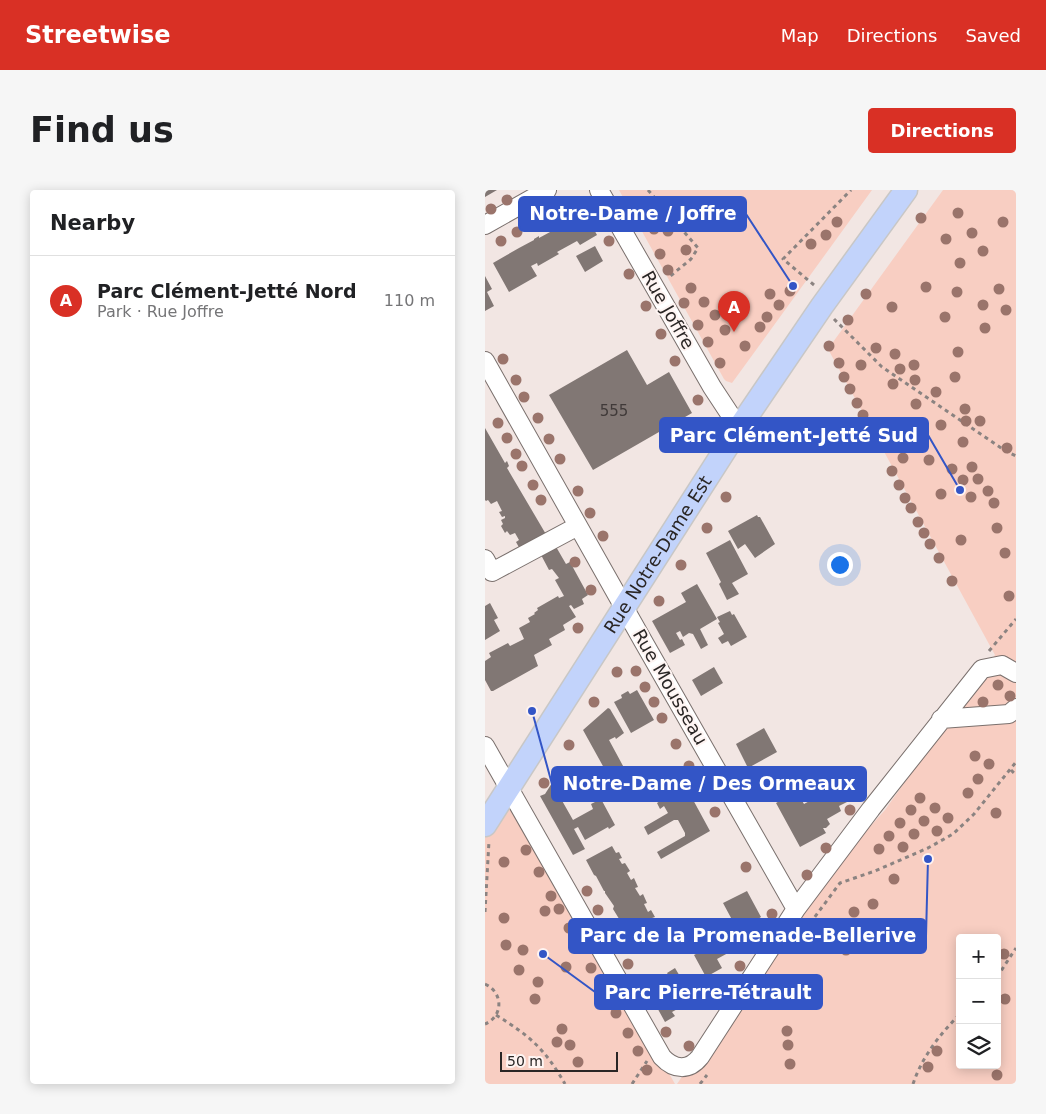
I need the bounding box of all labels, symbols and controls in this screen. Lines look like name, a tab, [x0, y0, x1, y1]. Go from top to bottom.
text: Streetwise	[25, 21, 171, 49]
text: Map	[781, 25, 819, 46]
text: Directions	[847, 25, 937, 46]
text: Saved	[965, 25, 1021, 46]
button: Directions	[868, 108, 1016, 153]
text: Find us	[30, 110, 174, 150]
callout: Notre-Dame / Joffre	[519, 197, 746, 231]
text: Notre-Dame / Joffre	[529, 202, 737, 224]
text: Nearby	[50, 211, 135, 235]
street label: Rue Joffre	[638, 267, 699, 353]
text: Parc Clément-Jetté Nord	[97, 280, 357, 302]
text: A	[60, 291, 72, 310]
text: 110 m	[384, 291, 435, 310]
pin: A	[718, 291, 750, 332]
text: Park · Rue Joffre	[97, 302, 224, 321]
house number: 555	[600, 402, 628, 420]
callout: Parc Clément-Jetté Sud	[660, 418, 928, 452]
text: Parc Clément-Jetté Sud	[670, 424, 918, 446]
street label: Rue Notre-Dame Est	[599, 472, 716, 637]
your location	[827, 552, 853, 578]
street label: Rue Mousseau	[629, 625, 712, 748]
callout: Notre-Dame / Des Ormeaux	[552, 767, 866, 801]
text: Notre-Dame / Des Ormeaux	[562, 772, 856, 794]
callout: Parc de la Promenade-Bellerive	[569, 919, 926, 953]
text: Parc de la Promenade-Bellerive	[580, 924, 916, 946]
map controls	[956, 934, 1001, 1069]
button: +	[956, 934, 1001, 979]
callout: Parc Pierre-Tétrault	[595, 975, 822, 1009]
button: −	[956, 979, 1001, 1024]
text: Parc Pierre-Tétrault	[604, 981, 812, 1003]
button: layers	[956, 1024, 1001, 1069]
scale bar	[500, 1049, 617, 1072]
text: 50 m	[507, 1053, 543, 1069]

